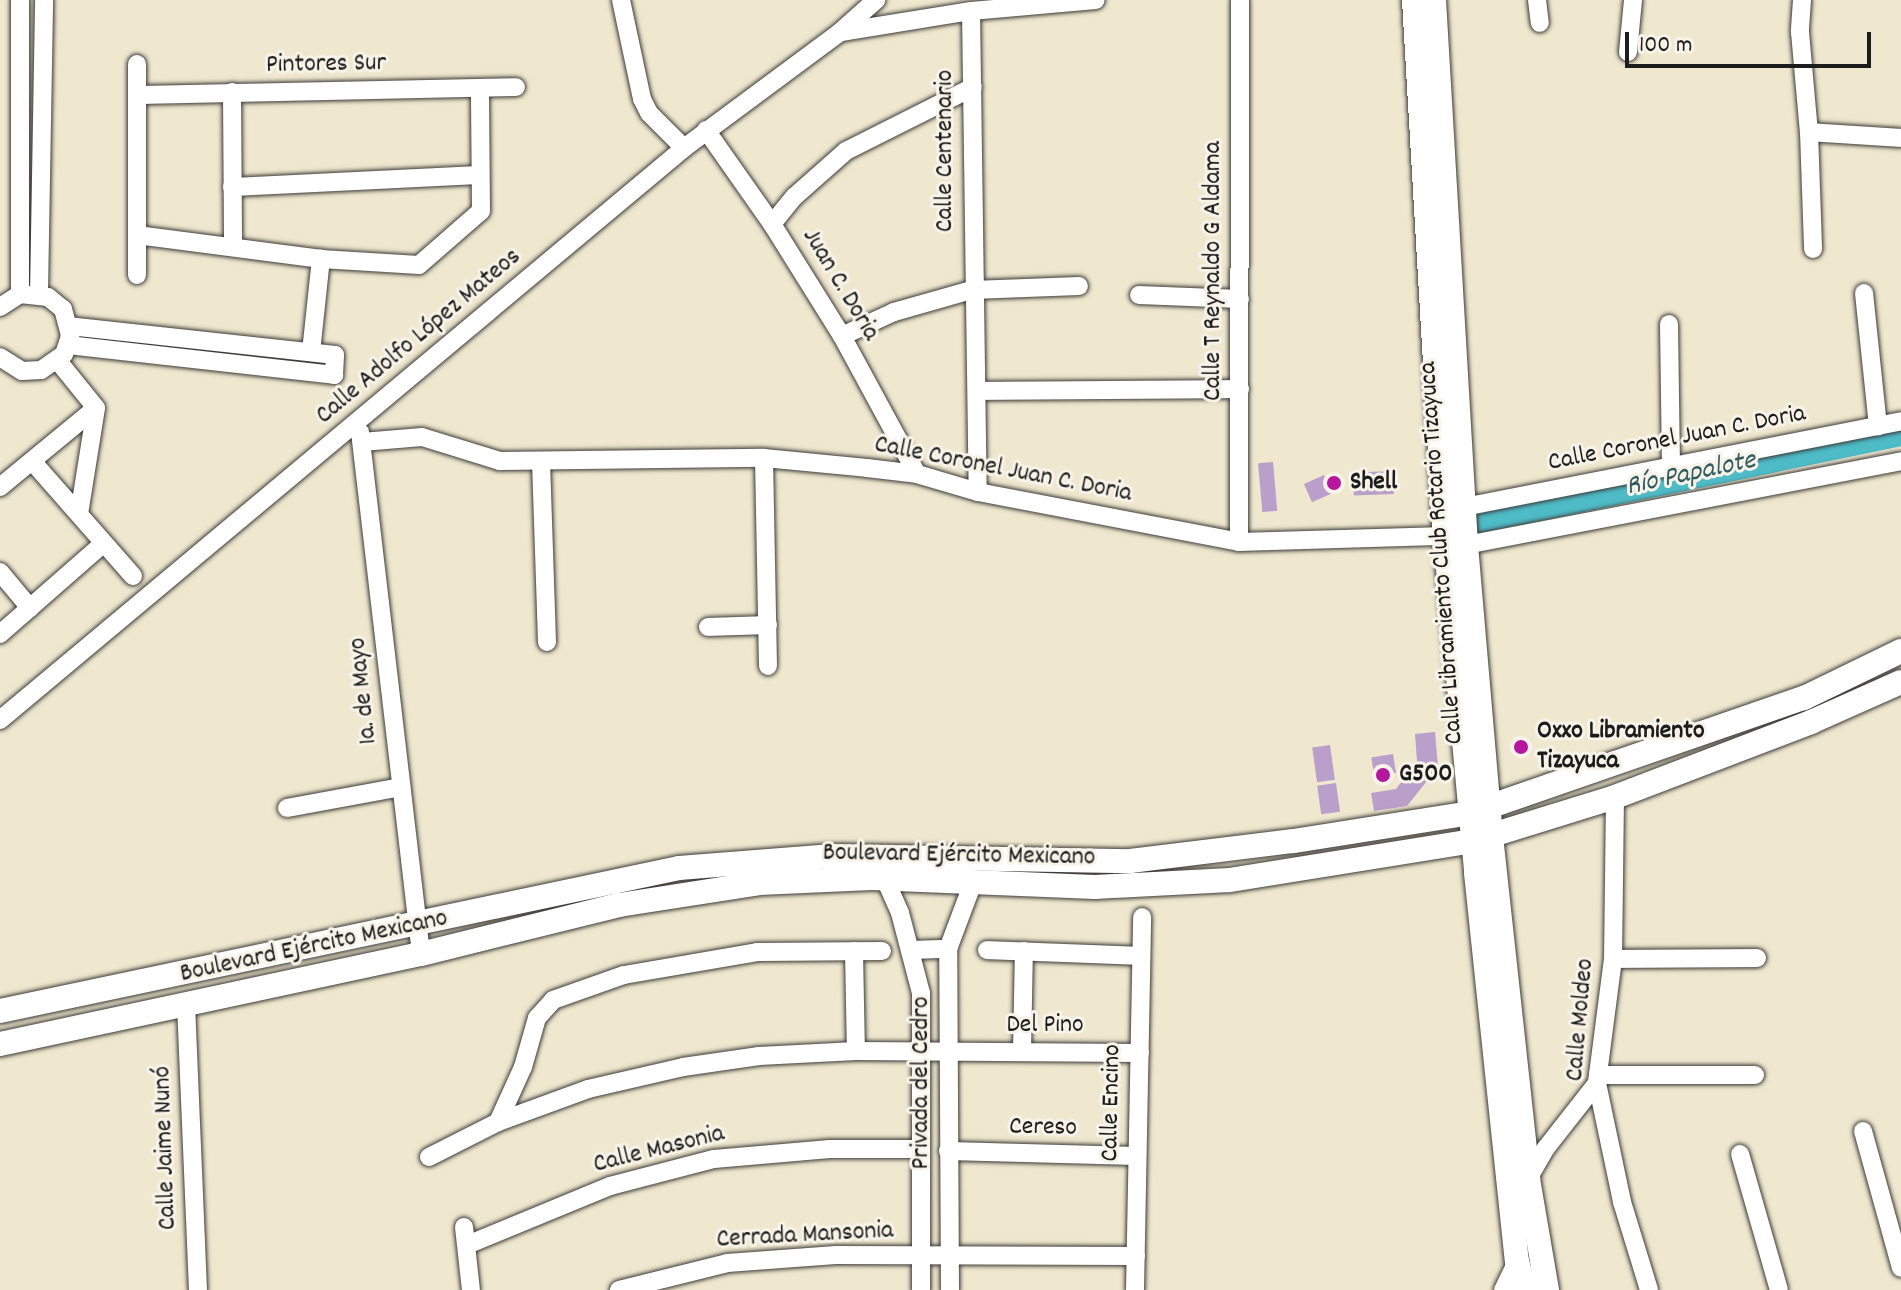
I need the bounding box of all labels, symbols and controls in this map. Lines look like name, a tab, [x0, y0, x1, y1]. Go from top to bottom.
scale bar	[1629, 16, 1875, 66]
text: 100 m	[1639, 29, 1692, 63]
street label: Pintores Sur	[266, 48, 386, 82]
street label: Calle Centenario	[930, 70, 962, 232]
street label: Calle T Reynaldo G Aldama	[1198, 141, 1230, 401]
street label: Juan C. Doria	[794, 223, 886, 347]
street label: Calle Adolfo López Mateos	[310, 242, 528, 432]
street label: Calle Libramiento Club Rotario Tizayuca	[1413, 361, 1471, 745]
street label: Calle Coronel Juan C. Doria	[1546, 399, 1808, 479]
street label: Calle Coronel Juan C. Doria	[872, 430, 1134, 510]
water label: Río Papalote	[1623, 445, 1759, 505]
place label: Shell	[1350, 467, 1397, 499]
marker: Shell	[1325, 474, 1343, 492]
street label: 1a. de Mayo	[343, 636, 385, 746]
place label: Oxxo Libramiento Tizayuca	[1537, 716, 1704, 778]
marker: Oxxo Libramiento Tizayuca	[1512, 738, 1530, 756]
place label: G500	[1399, 759, 1453, 791]
marker: G500	[1374, 766, 1392, 784]
street label: Boulevard Ejército Mexicano	[822, 838, 1096, 874]
street label: Boulevard Ejército Mexicano	[177, 903, 451, 991]
street label: Calle Moldeo	[1560, 957, 1602, 1083]
street label: Privada del Cedro	[906, 996, 938, 1170]
street label: Del Pino	[1006, 1010, 1084, 1042]
street label: Calle Encino	[1095, 1044, 1129, 1162]
street label: Calle Jaime Nunó	[148, 1065, 184, 1231]
street label: Cereso	[1009, 1112, 1077, 1144]
street label: Calle Masonia	[590, 1119, 728, 1181]
street label: Cerrada Mansonia	[716, 1216, 894, 1256]

